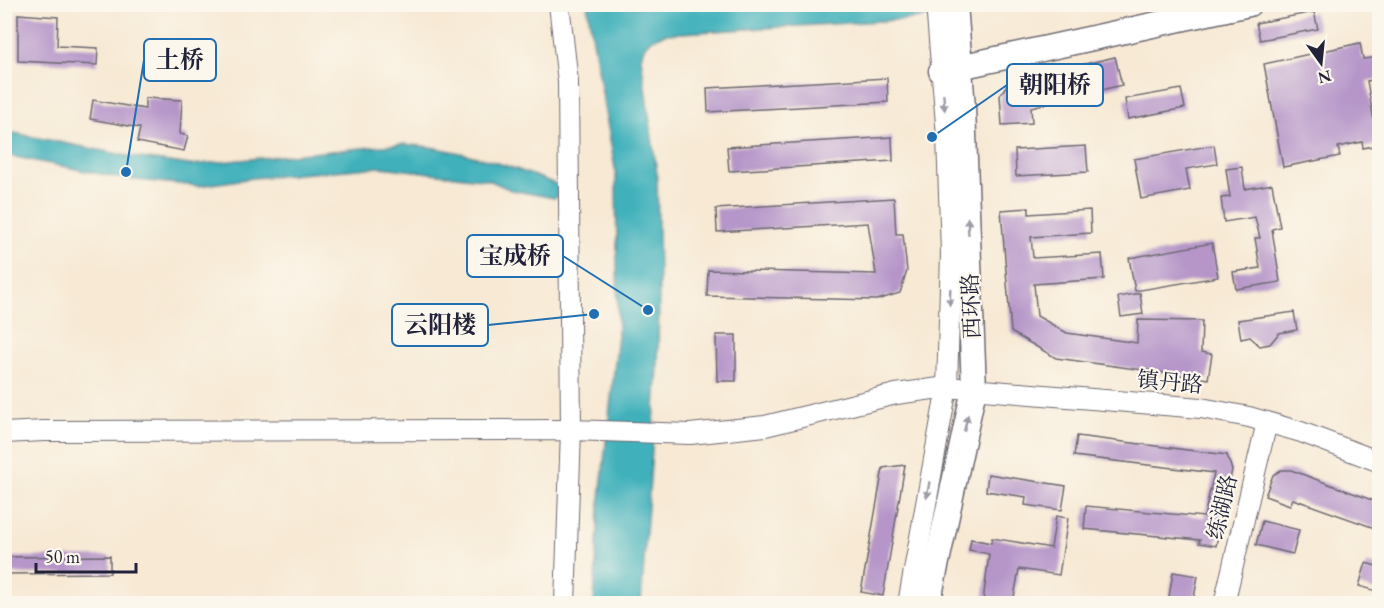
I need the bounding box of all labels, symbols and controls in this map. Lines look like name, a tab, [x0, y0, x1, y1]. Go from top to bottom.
north arrow	[1291, 33, 1351, 93]
callout: 土桥	[144, 39, 216, 81]
text: 土桥	[156, 44, 204, 75]
callout: 朝阳桥	[1007, 64, 1103, 106]
text: N	[1316, 65, 1334, 89]
text: 朝阳桥	[1019, 69, 1091, 100]
one-way arrow	[939, 93, 949, 112]
one-way arrow	[963, 216, 972, 235]
callout: 宝成桥	[467, 235, 563, 277]
text: 宝成桥	[479, 240, 551, 271]
street label: 西环路	[955, 273, 987, 339]
one-way arrow	[945, 288, 955, 307]
callout: 云阳楼	[392, 304, 488, 346]
text: 云阳楼	[404, 309, 476, 340]
street label: 镇丹路	[1136, 365, 1204, 399]
one-way arrow	[962, 414, 972, 432]
street label: 练湖路	[1200, 472, 1244, 542]
one-way arrow	[923, 481, 932, 500]
scale bar	[36, 536, 136, 574]
text: 50 m	[45, 545, 80, 568]

